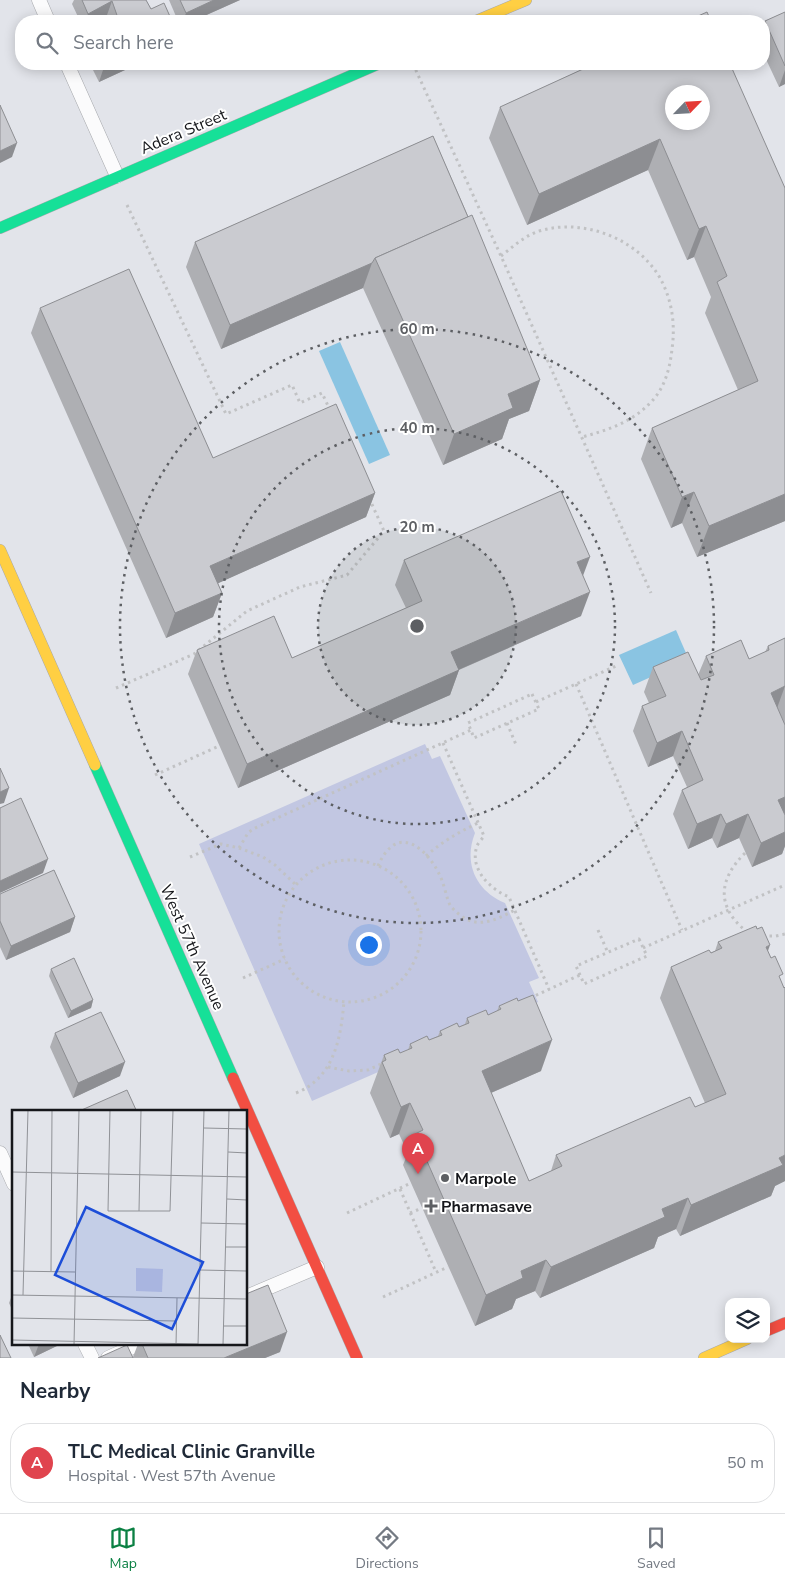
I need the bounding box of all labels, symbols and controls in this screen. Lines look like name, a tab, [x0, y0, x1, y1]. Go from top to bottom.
search box	[15, 15, 770, 70]
icon: search	[33, 29, 61, 57]
text: Search here	[73, 30, 174, 56]
north arrow	[665, 85, 710, 130]
street label: Adera Street	[137, 104, 230, 160]
text: 60 m	[399, 319, 435, 339]
text: 40 m	[399, 418, 435, 438]
text: 20 m	[399, 517, 435, 537]
centre of rings	[408, 617, 426, 635]
street label: West 57th Avenue	[155, 881, 230, 1014]
your location	[356, 932, 382, 958]
inset map	[12, 1110, 248, 1346]
pin: A	[402, 1133, 434, 1174]
place label: Marpole	[455, 1168, 517, 1190]
marker: Marpole	[439, 1172, 451, 1184]
place label: Pharmasave	[441, 1196, 532, 1218]
marker: Pharmasave	[425, 1200, 437, 1212]
map controls	[725, 1298, 770, 1343]
button: layers	[725, 1298, 770, 1343]
text: Nearby	[20, 1377, 90, 1405]
text: TLC Medical Clinic Granville	[68, 1439, 315, 1465]
text: A	[31, 1452, 43, 1474]
text: 50 m	[727, 1452, 764, 1474]
text: Hospital · West 57th Avenue	[68, 1465, 275, 1487]
tab: Map	[109, 1524, 137, 1573]
tab: Directions	[356, 1524, 419, 1573]
tab: Saved	[637, 1524, 676, 1573]

